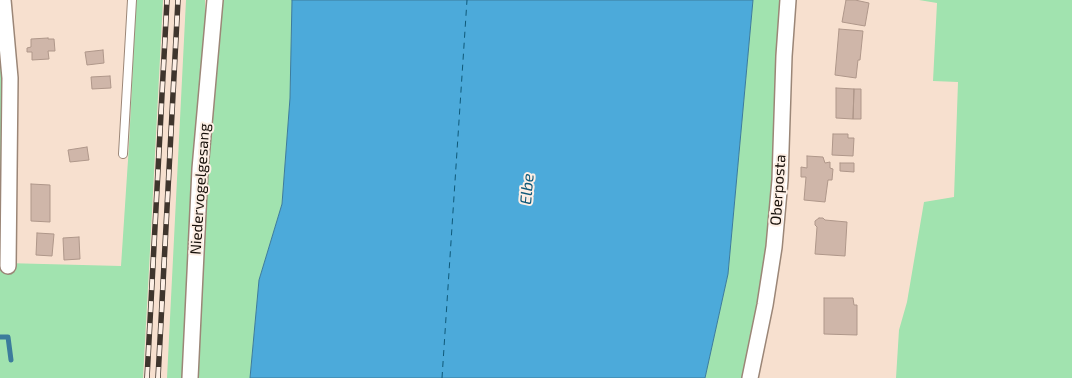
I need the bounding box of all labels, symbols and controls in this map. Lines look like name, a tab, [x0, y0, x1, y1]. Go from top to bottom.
street label: Niedervogelgesang	[186, 123, 214, 255]
street label: Oberposta	[767, 154, 789, 226]
water label: Elbe	[516, 173, 538, 205]

